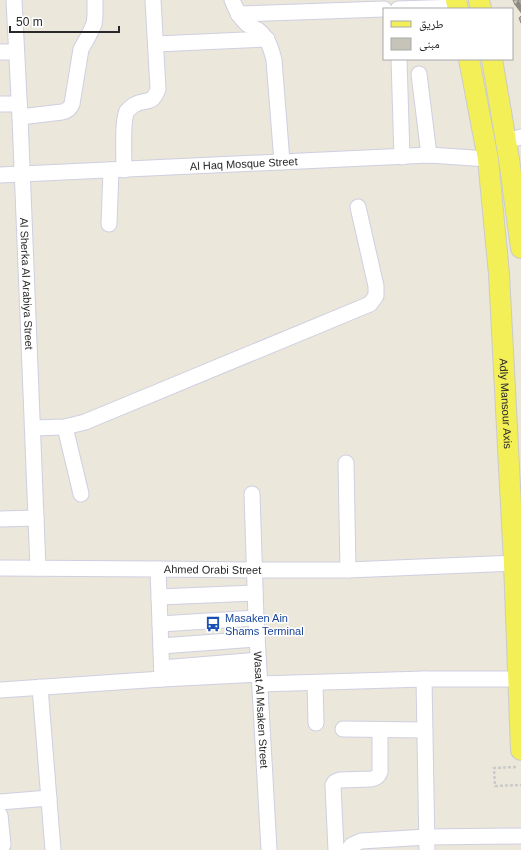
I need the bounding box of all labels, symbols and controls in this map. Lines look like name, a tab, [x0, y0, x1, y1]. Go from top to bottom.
scale bar	[10, 8, 119, 34]
legend	[383, 8, 513, 60]
text: 50 m	[16, 15, 43, 29]
text: طريق	[419, 17, 444, 31]
text: مبنى	[419, 37, 440, 51]
street label: Al Haq Mosque Street	[190, 155, 298, 172]
street label: Al Sherka Al Arabiya Street	[18, 217, 35, 350]
street label: Adly Mansour Axis	[497, 358, 514, 450]
street label: Ahmed Orabi Street	[164, 563, 261, 576]
place label: Masaken Ain Shams Terminal	[225, 612, 304, 637]
bus stop icon: Masaken Ain Shams Terminal	[204, 615, 222, 633]
street label: Wasat Al Msaken Street	[252, 651, 270, 769]

